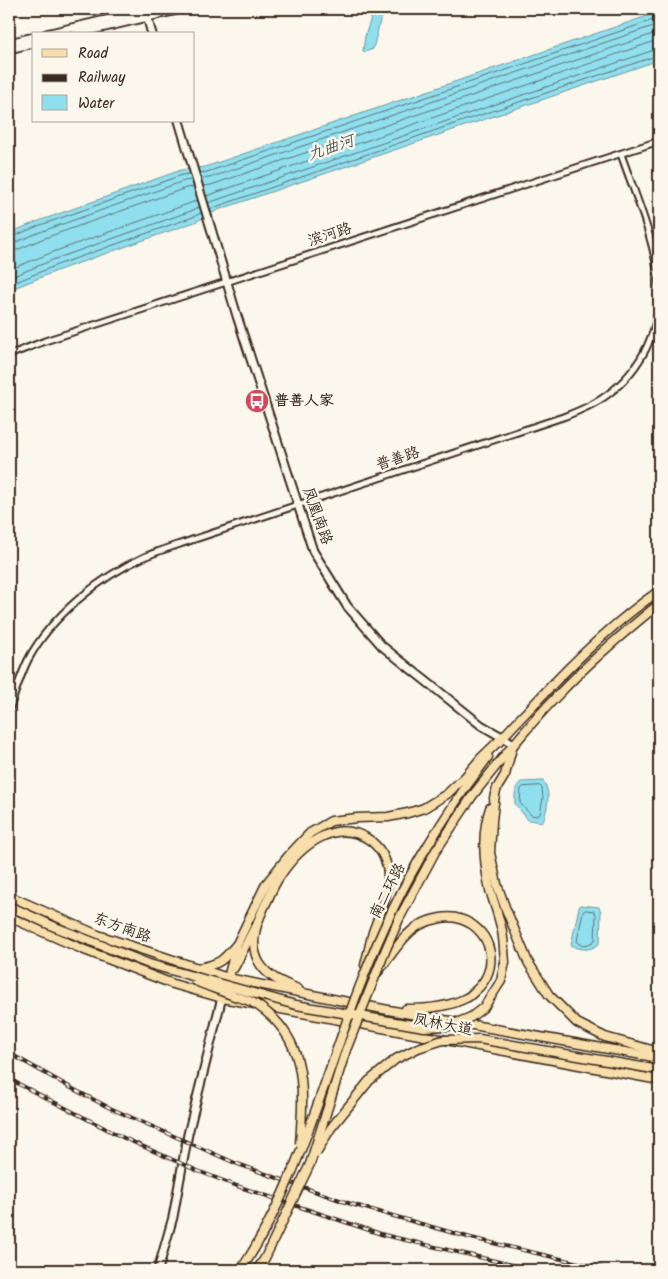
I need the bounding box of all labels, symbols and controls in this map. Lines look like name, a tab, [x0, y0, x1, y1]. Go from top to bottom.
legend	[32, 32, 195, 122]
text: Road	[78, 42, 109, 66]
text: Railway	[78, 66, 126, 90]
text: Water	[78, 92, 115, 116]
water label: 九曲河	[304, 127, 361, 168]
street label: 滨河路	[305, 217, 355, 253]
bus stop icon: 普善人家	[244, 388, 270, 414]
place label: 普善人家	[274, 389, 334, 413]
street label: 普善路	[373, 441, 423, 477]
street label: 凤凰南路	[295, 484, 339, 548]
street label: 南二环路	[364, 859, 412, 923]
street label: 东方南路	[90, 906, 154, 950]
street label: 凤林大道	[411, 1007, 475, 1043]

